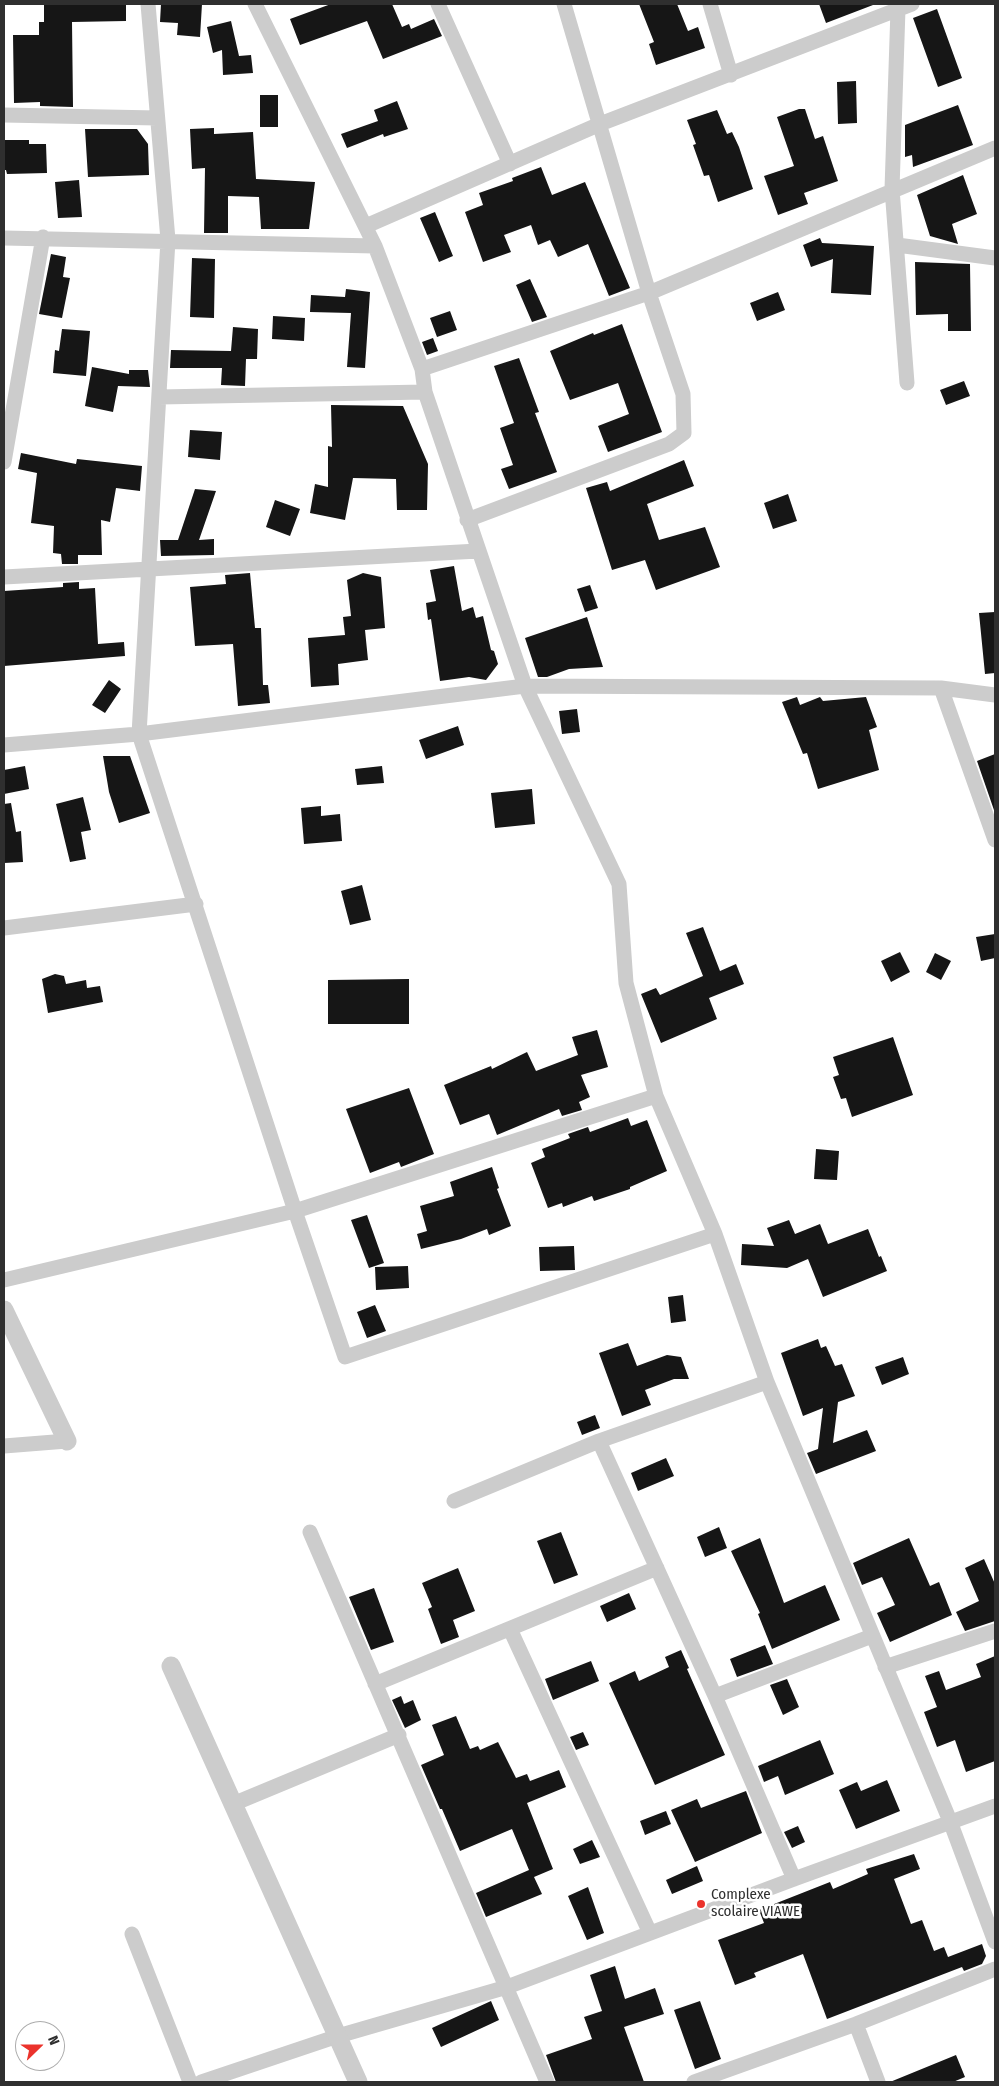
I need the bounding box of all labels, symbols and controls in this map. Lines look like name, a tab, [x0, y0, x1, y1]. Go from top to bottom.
place label: Complexe scolaire VIAWE	[711, 1886, 800, 1921]
marker: Complexe scolaire VIAWE	[695, 1898, 707, 1910]
north arrow	[15, 2021, 65, 2071]
text: N	[44, 2033, 63, 2048]

